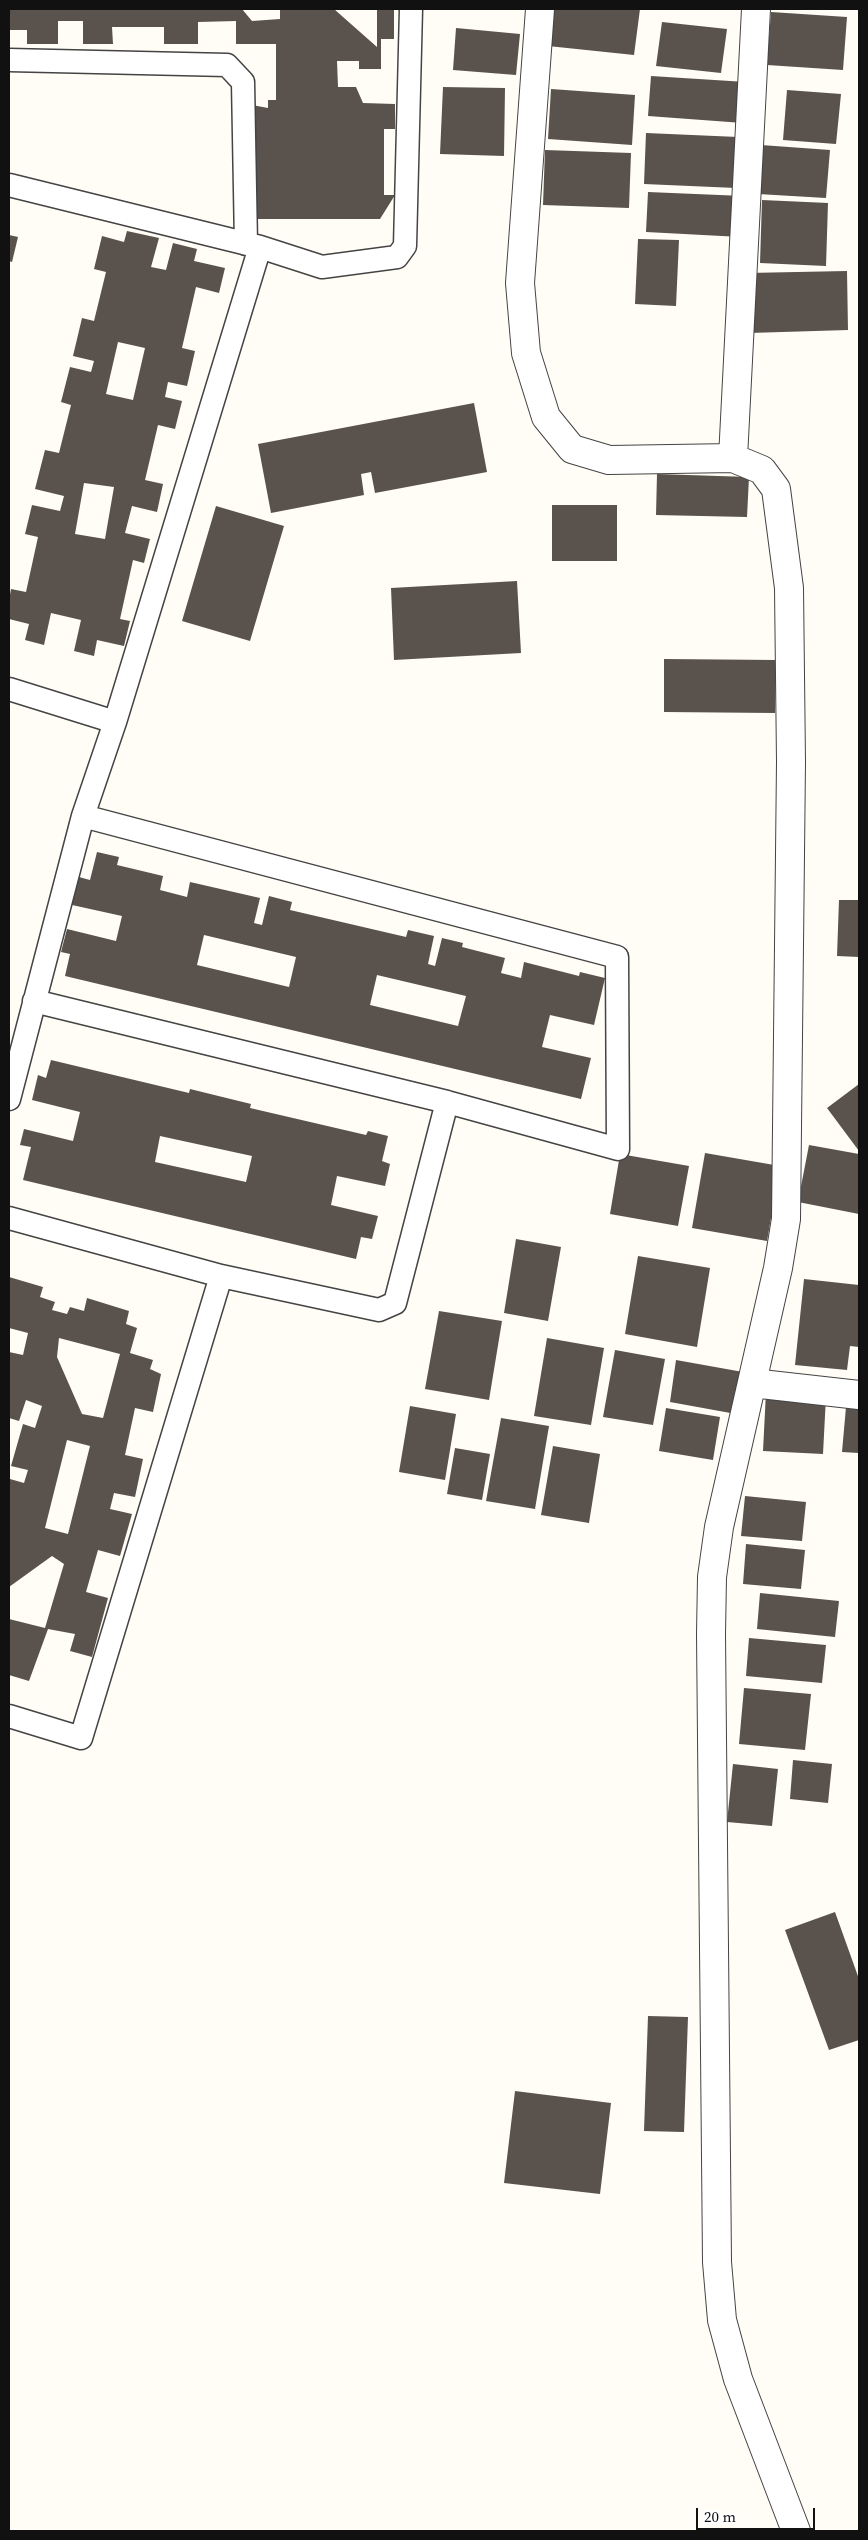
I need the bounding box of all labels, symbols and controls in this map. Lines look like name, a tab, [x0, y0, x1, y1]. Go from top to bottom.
scale bar	[698, 2498, 817, 2530]
text: 20 m	[704, 2506, 736, 2527]

